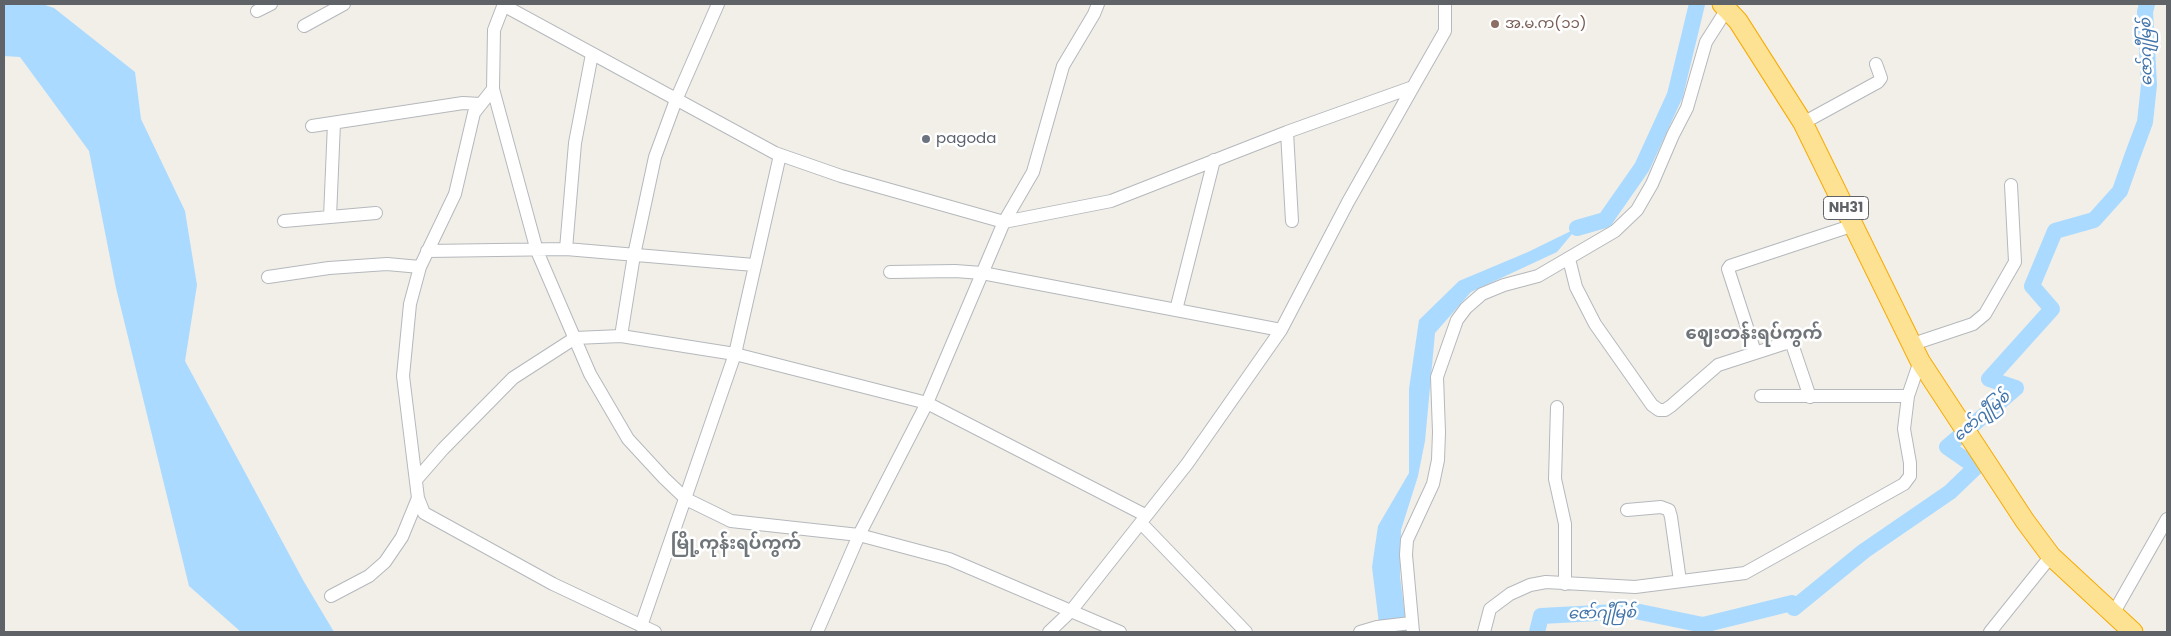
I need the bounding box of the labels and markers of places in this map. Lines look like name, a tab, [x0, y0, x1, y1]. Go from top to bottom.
place label: အ.မ.က(၁၁)	[1505, 15, 1587, 33]
marker: အ.မ.က(၁၁)	[1489, 18, 1501, 30]
place label: pagoda	[936, 130, 996, 148]
marker: pagoda	[920, 133, 932, 145]

